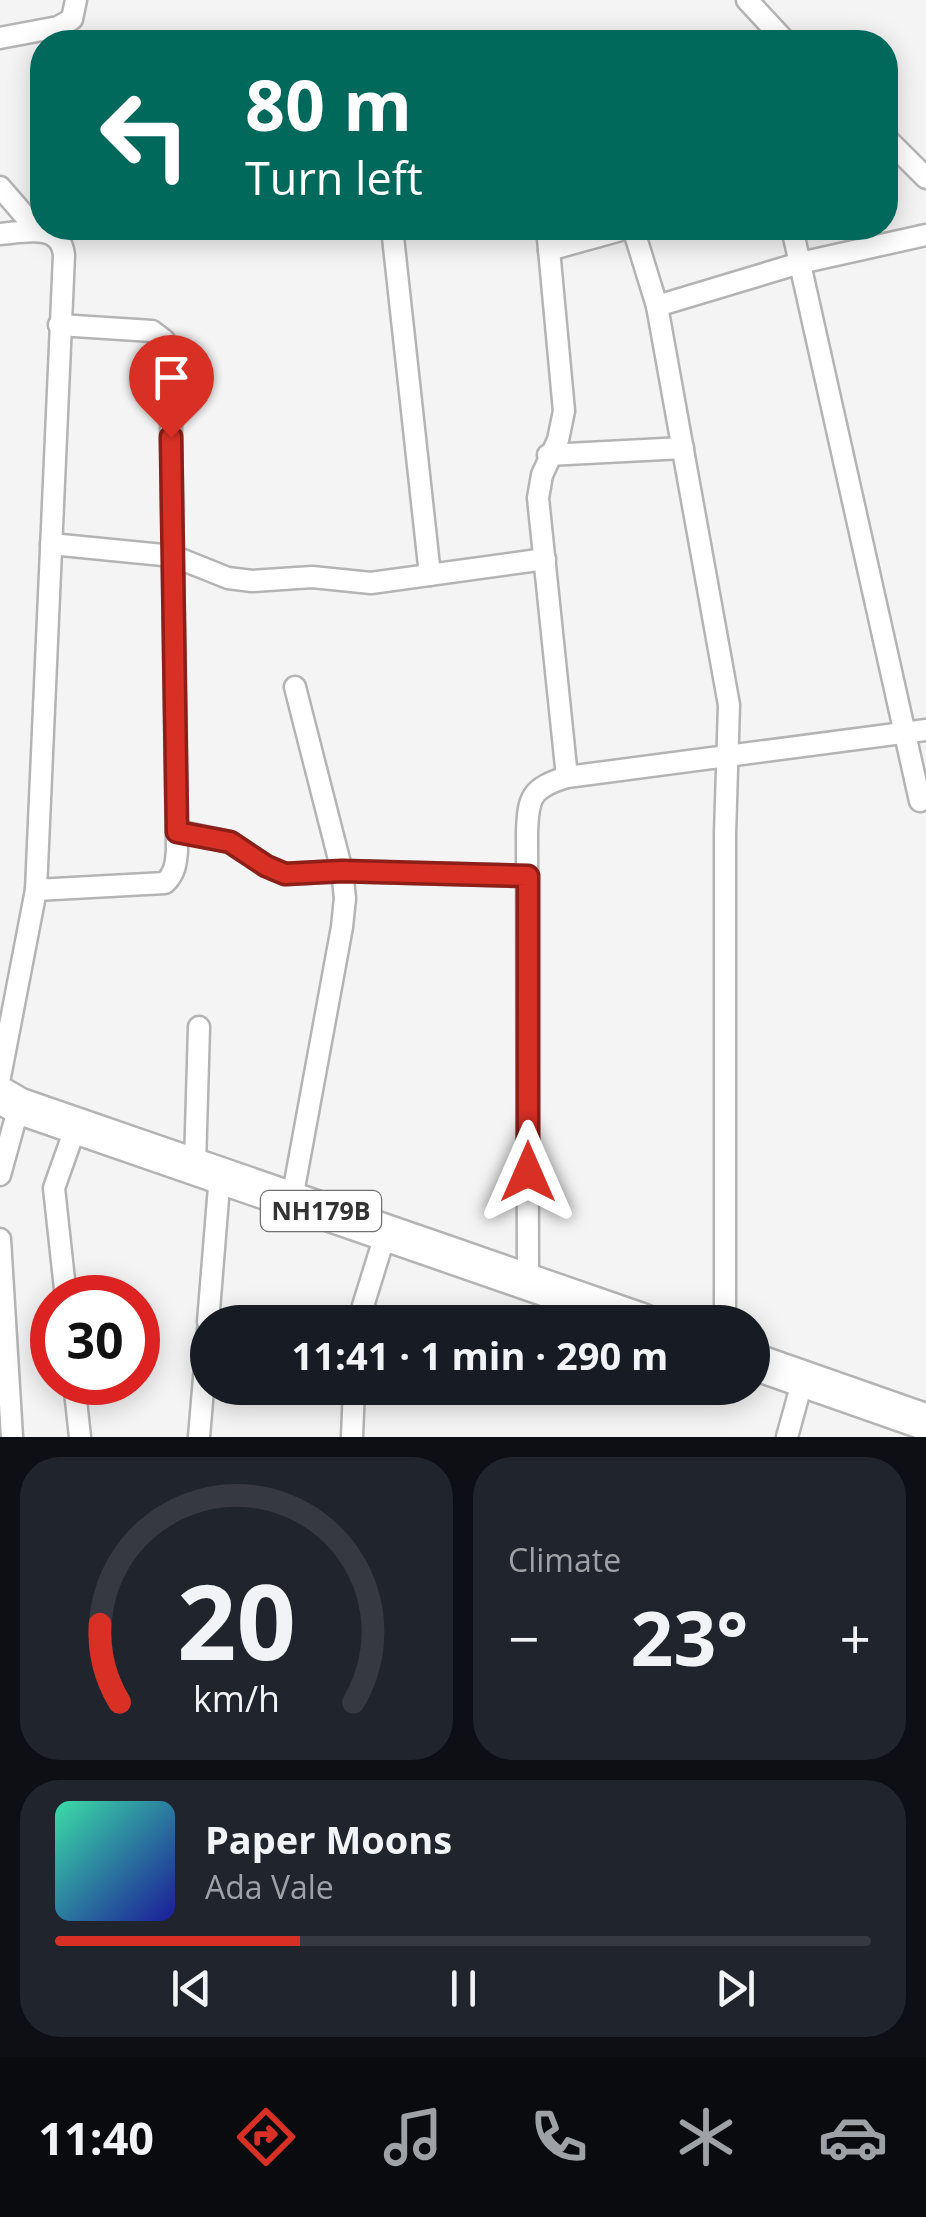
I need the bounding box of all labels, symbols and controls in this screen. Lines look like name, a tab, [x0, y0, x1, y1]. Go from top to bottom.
text: 80 m	[245, 56, 412, 152]
icon: left	[80, 70, 210, 200]
text: Turn left	[245, 147, 423, 208]
pin	[129, 335, 214, 438]
icon: arrive	[144, 350, 199, 405]
position arrow	[476, 1120, 580, 1224]
road number: NH179B	[261, 1191, 381, 1231]
speed limit sign: 30	[30, 1275, 160, 1405]
text: 11:41 · 1 min · 290 m	[292, 1329, 668, 1381]
text: Climate	[508, 1538, 621, 1581]
text: 20	[177, 1549, 296, 1690]
text: 23°	[631, 1586, 748, 1688]
text: −	[508, 1600, 539, 1675]
text: +	[840, 1600, 871, 1675]
text: km/h	[193, 1674, 280, 1722]
text: Paper Moons	[205, 1813, 452, 1865]
text: Ada Vale	[205, 1865, 334, 1908]
icon: previous	[164, 1961, 219, 2016]
icon: pause	[436, 1961, 491, 2016]
icon: next	[708, 1961, 763, 2016]
icon: directions	[231, 2102, 301, 2172]
icon: music	[378, 2102, 448, 2172]
icon: phone	[524, 2102, 594, 2172]
icon: climate	[671, 2102, 741, 2172]
icon: car	[818, 2102, 888, 2172]
text: 11:40	[38, 2107, 154, 2168]

